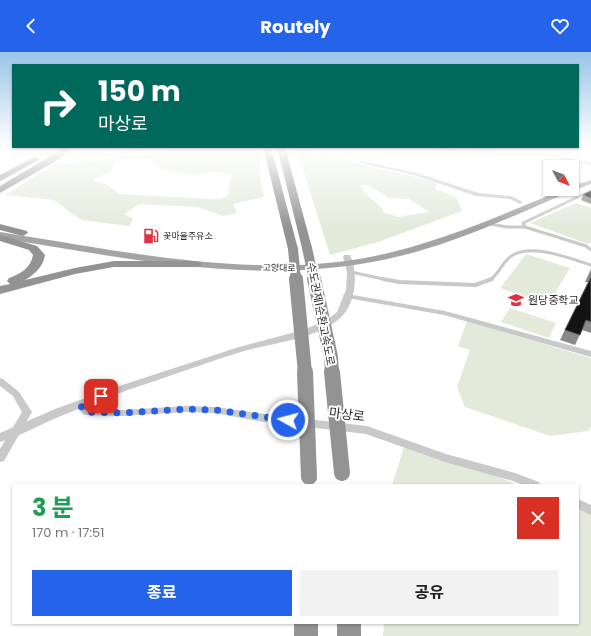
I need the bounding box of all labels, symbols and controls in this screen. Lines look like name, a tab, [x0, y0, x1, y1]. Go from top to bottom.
text: Routely	[260, 14, 331, 39]
icon: back	[20, 15, 42, 37]
icon: heart	[549, 15, 571, 37]
text: 150 m	[98, 72, 181, 111]
icon: right	[32, 80, 84, 132]
text: 마상로	[98, 111, 148, 136]
north arrow	[543, 160, 579, 196]
map controls	[543, 160, 579, 196]
fuel station icon: 꽃마을주유소	[142, 227, 160, 245]
place label: 꽃마을주유소	[163, 230, 213, 242]
street label: 수도권제1순환고속도로	[303, 261, 339, 367]
street label: 고양대로	[262, 262, 296, 274]
school or university icon: 원당중학교	[507, 291, 525, 309]
place label: 원당중학교	[528, 292, 579, 308]
pin	[84, 379, 118, 413]
icon: arrive	[90, 385, 112, 407]
position arrow	[267, 399, 309, 441]
street label: 마상로	[328, 403, 366, 426]
text: 3 분	[32, 491, 74, 524]
button: close	[517, 497, 559, 539]
text: 170 m · 17:51	[32, 523, 104, 542]
button: 종료	[32, 570, 292, 616]
button: 공유	[300, 570, 559, 616]

